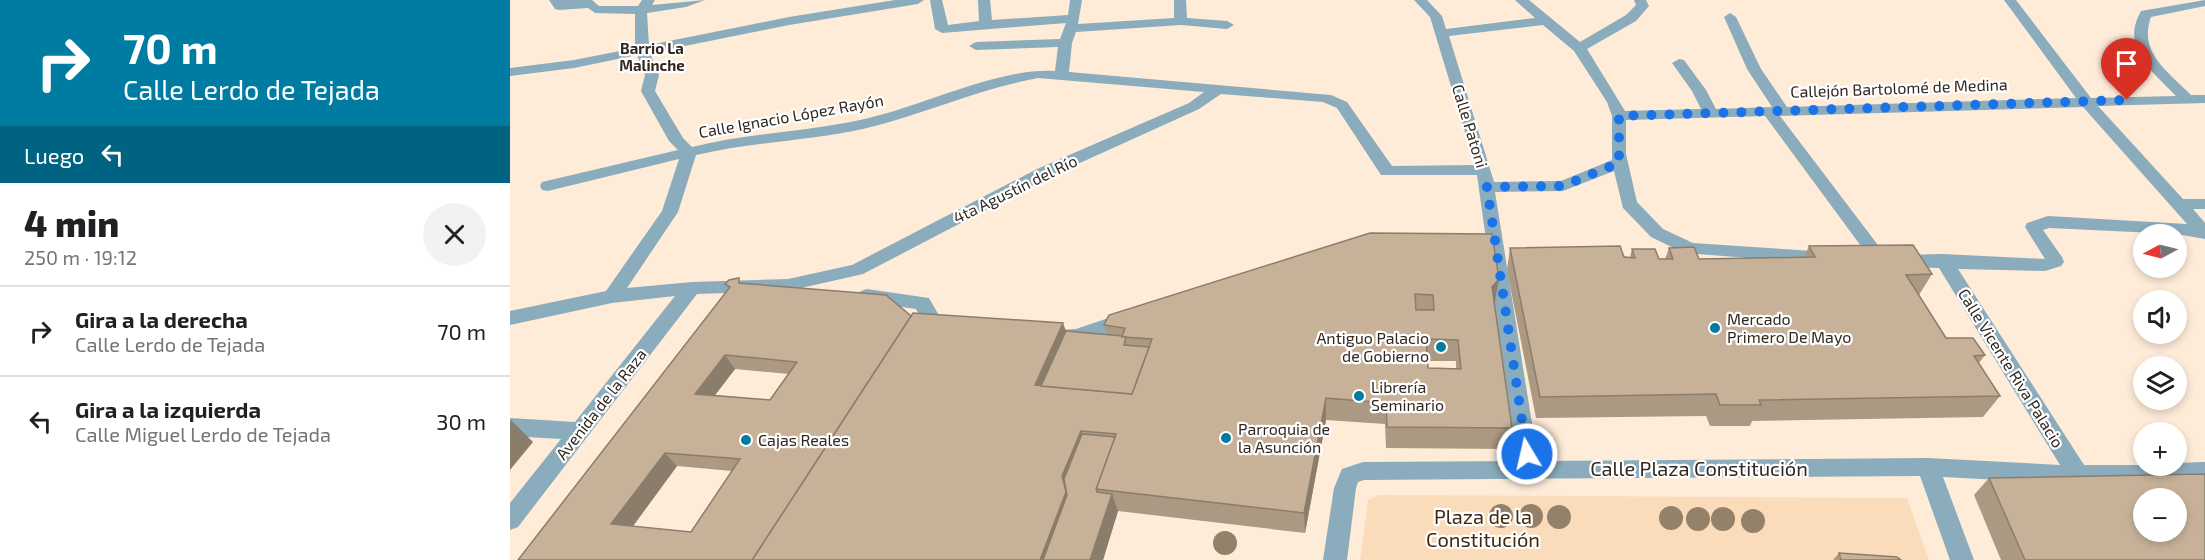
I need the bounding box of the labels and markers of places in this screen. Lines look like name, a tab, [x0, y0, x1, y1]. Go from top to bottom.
pin	[2101, 38, 2152, 100]
place label: Mercado Primero De Mayo	[1727, 309, 1851, 346]
marker: Mercado Primero De Mayo	[1708, 321, 1722, 335]
place label: Antiguo Palacio de Gobierno	[1316, 328, 1429, 365]
marker: Antiguo Palacio de Gobierno	[1434, 340, 1448, 354]
place label: Librería Seminario	[1371, 377, 1444, 414]
marker: Librería Seminario	[1352, 389, 1366, 403]
place label: Parroquia de la Asunción	[1238, 419, 1330, 456]
place label: Cajas Reales	[758, 430, 849, 450]
marker: Parroquia de la Asunción	[1219, 431, 1233, 445]
marker: Cajas Reales	[739, 433, 753, 447]

